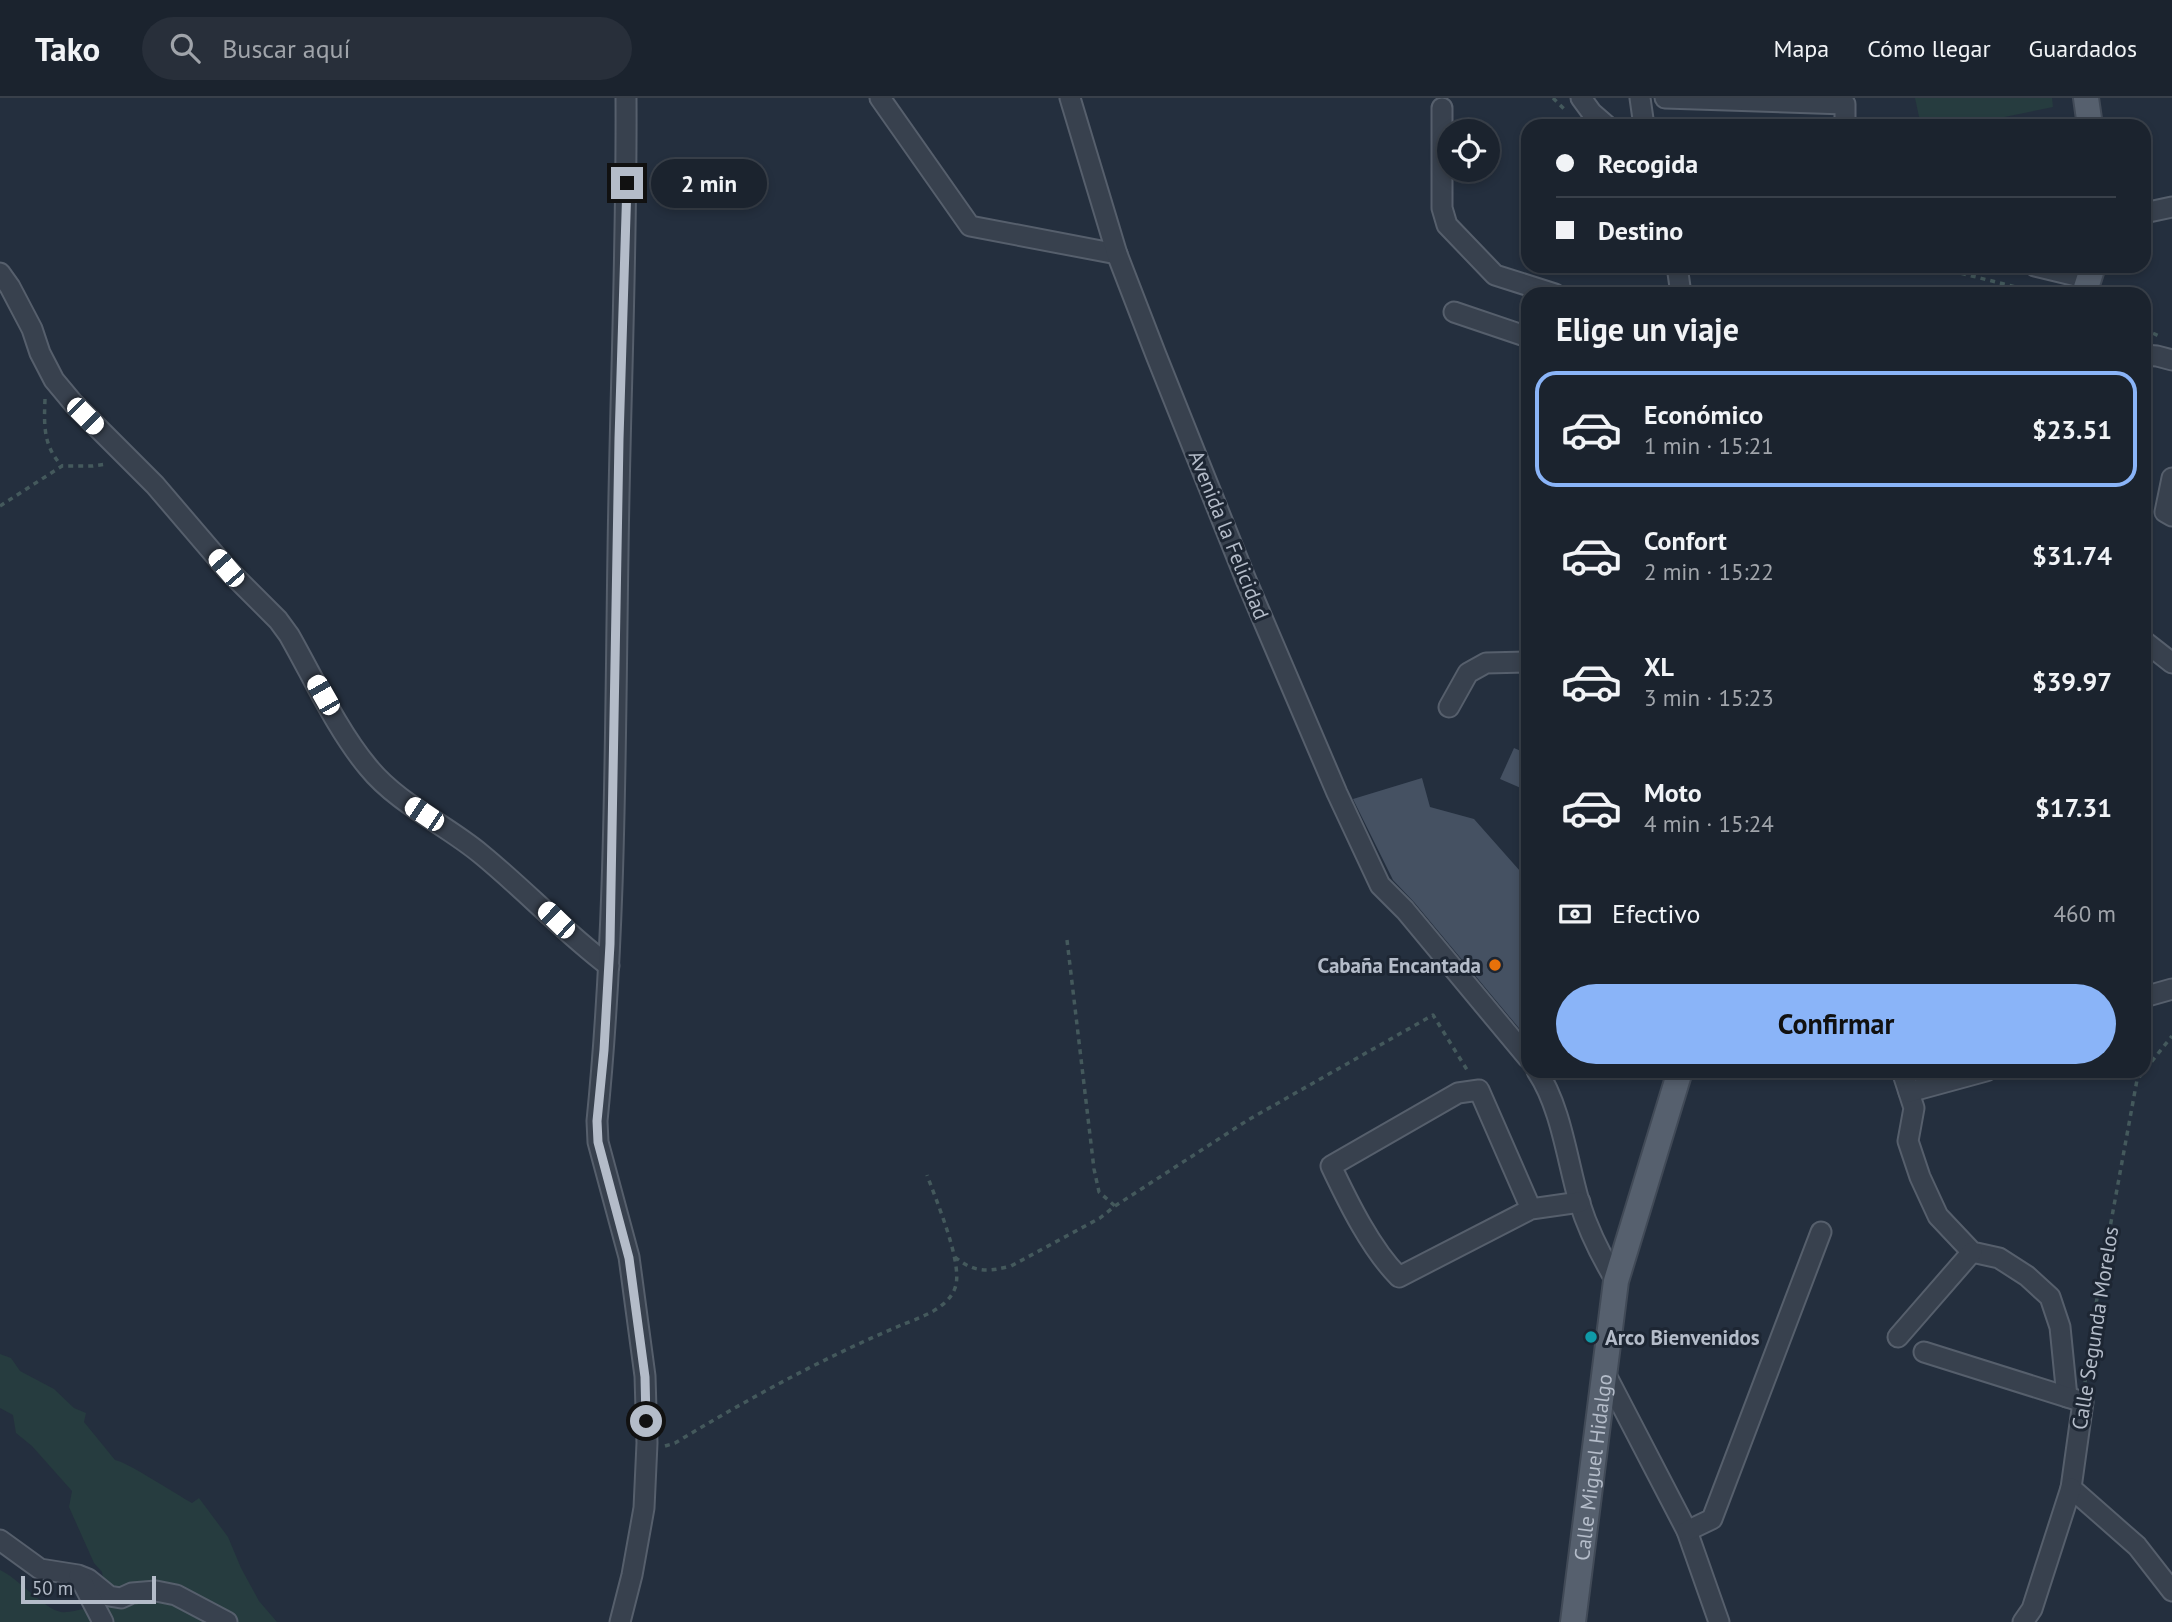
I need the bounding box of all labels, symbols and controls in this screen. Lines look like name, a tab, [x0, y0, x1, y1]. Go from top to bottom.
search box	[142, 17, 632, 80]
text: Tako	[35, 27, 100, 70]
icon: search	[166, 29, 204, 67]
text: Buscar aquí	[222, 32, 351, 65]
text: Mapa	[1773, 33, 1829, 64]
text: Cómo llegar	[1867, 33, 1991, 64]
text: Guardados	[2029, 33, 2137, 64]
map controls	[1437, 119, 1500, 182]
button: locate	[1437, 119, 1500, 182]
text: Recogida	[1598, 147, 1698, 180]
callout: 2 min	[652, 158, 767, 208]
route end	[611, 167, 643, 199]
text: 2 min	[681, 169, 737, 198]
text: Destino	[1598, 214, 1683, 247]
text: Elige un viaje	[1556, 308, 1739, 350]
car	[63, 394, 108, 438]
icon: car	[1560, 398, 1623, 461]
text: Económico	[1644, 398, 1763, 431]
text: $23.51	[2032, 413, 2112, 446]
text: 1 min · 15:21	[1644, 431, 1774, 460]
street label: Avenida la Felicidad	[1183, 446, 1275, 624]
icon: car	[1560, 524, 1623, 587]
text: Confort	[1644, 524, 1727, 557]
text: $31.74	[2032, 539, 2112, 572]
car	[205, 545, 248, 591]
text: 2 min · 15:22	[1644, 557, 1774, 586]
icon: car	[1560, 650, 1623, 713]
text: XL	[1644, 650, 1674, 683]
text: $39.97	[2032, 665, 2112, 698]
car	[304, 672, 343, 718]
text: 3 min · 15:23	[1644, 683, 1774, 712]
icon: car	[1560, 776, 1623, 839]
text: Moto	[1644, 776, 1702, 809]
text: $17.31	[2035, 791, 2112, 824]
car	[401, 794, 448, 834]
text: 4 min · 15:24	[1644, 809, 1774, 838]
icon: cash	[1556, 895, 1594, 933]
text: Efectivo	[1612, 897, 1701, 930]
car	[534, 898, 579, 942]
text: 460 m	[2054, 899, 2116, 928]
place label: Cabaña Encantada	[1317, 952, 1481, 979]
marker: Cabaña Encantada	[1487, 957, 1503, 973]
button: Confirmar	[1556, 984, 2116, 1064]
street label: Calle Segunda Morelos	[2066, 1224, 2124, 1432]
place label: Arco Bienvenidos	[1605, 1324, 1760, 1351]
marker: Arco Bienvenidos	[1583, 1329, 1599, 1345]
street label: Calle Miguel Hidalgo	[1567, 1372, 1618, 1562]
route start	[630, 1405, 662, 1437]
scale bar	[21, 1573, 156, 1605]
text: 50 m	[32, 1576, 73, 1600]

